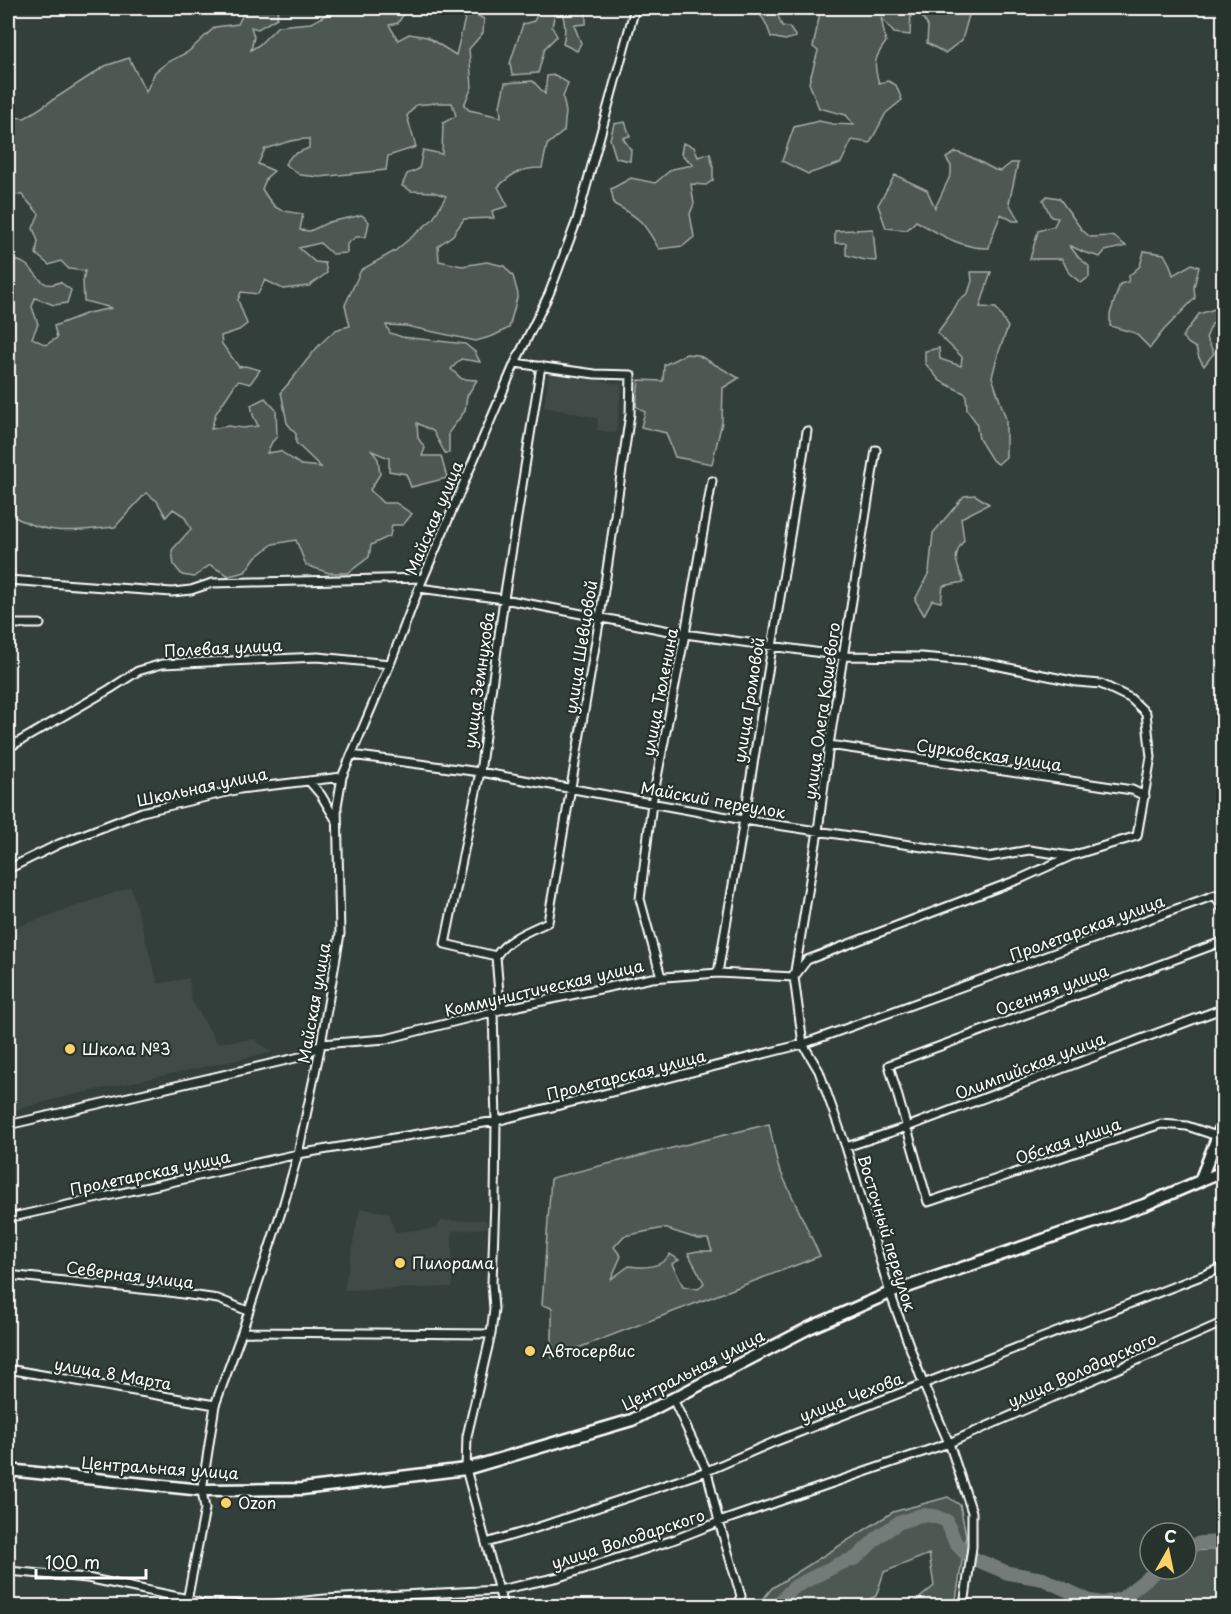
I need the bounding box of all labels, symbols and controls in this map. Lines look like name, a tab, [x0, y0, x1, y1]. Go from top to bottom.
street label: Майская улица	[398, 457, 468, 578]
street label: улица Шевцовой	[558, 579, 602, 715]
street label: улица Земнухова	[457, 610, 499, 750]
street label: улица Олега Кошевого	[797, 621, 845, 801]
street label: улица Тюленина	[635, 626, 683, 758]
street label: Полевая улица	[163, 632, 283, 662]
street label: улица Громовой	[726, 635, 770, 764]
street label: Сурковская улица	[915, 732, 1063, 776]
street label: Школьная улица	[134, 760, 269, 812]
street label: Майский переулок	[639, 774, 788, 824]
street label: Пролетарская улица	[1006, 888, 1168, 966]
street label: Майская улица	[291, 941, 335, 1065]
street label: Коммунистическая улица	[442, 952, 646, 1022]
street label: Осенняя улица	[992, 957, 1112, 1021]
street label: Олимпийская улица	[951, 1025, 1108, 1105]
place label: Школа №3	[82, 1036, 171, 1060]
marker: Школа №3	[63, 1042, 77, 1056]
street label: Пролетарская улица	[544, 1043, 708, 1105]
street label: Обская улица	[1012, 1111, 1124, 1169]
street label: Пролетарская улица	[67, 1143, 232, 1201]
street label: Восточный переулок	[853, 1152, 923, 1314]
place label: Пилорама	[412, 1250, 494, 1274]
street label: Северная улица	[65, 1254, 195, 1294]
marker: Пилорама	[393, 1256, 407, 1270]
street label: Центральная улица	[617, 1323, 768, 1416]
street label: улица Володарского	[1004, 1326, 1160, 1413]
place label: Автосервис	[542, 1338, 635, 1362]
marker: Автосервис	[523, 1344, 537, 1358]
street label: улица 8 Марта	[53, 1351, 174, 1395]
street label: улица Чехова	[795, 1365, 906, 1427]
street label: Центральная улица	[81, 1450, 240, 1484]
place label: Ozon	[238, 1490, 276, 1514]
marker: Ozon	[219, 1496, 233, 1510]
street label: улица Володарского	[548, 1502, 708, 1574]
north arrow	[1138, 1521, 1198, 1581]
text: С	[1163, 1522, 1178, 1548]
scale bar	[36, 1542, 146, 1580]
text: 100 m	[45, 1548, 100, 1575]

